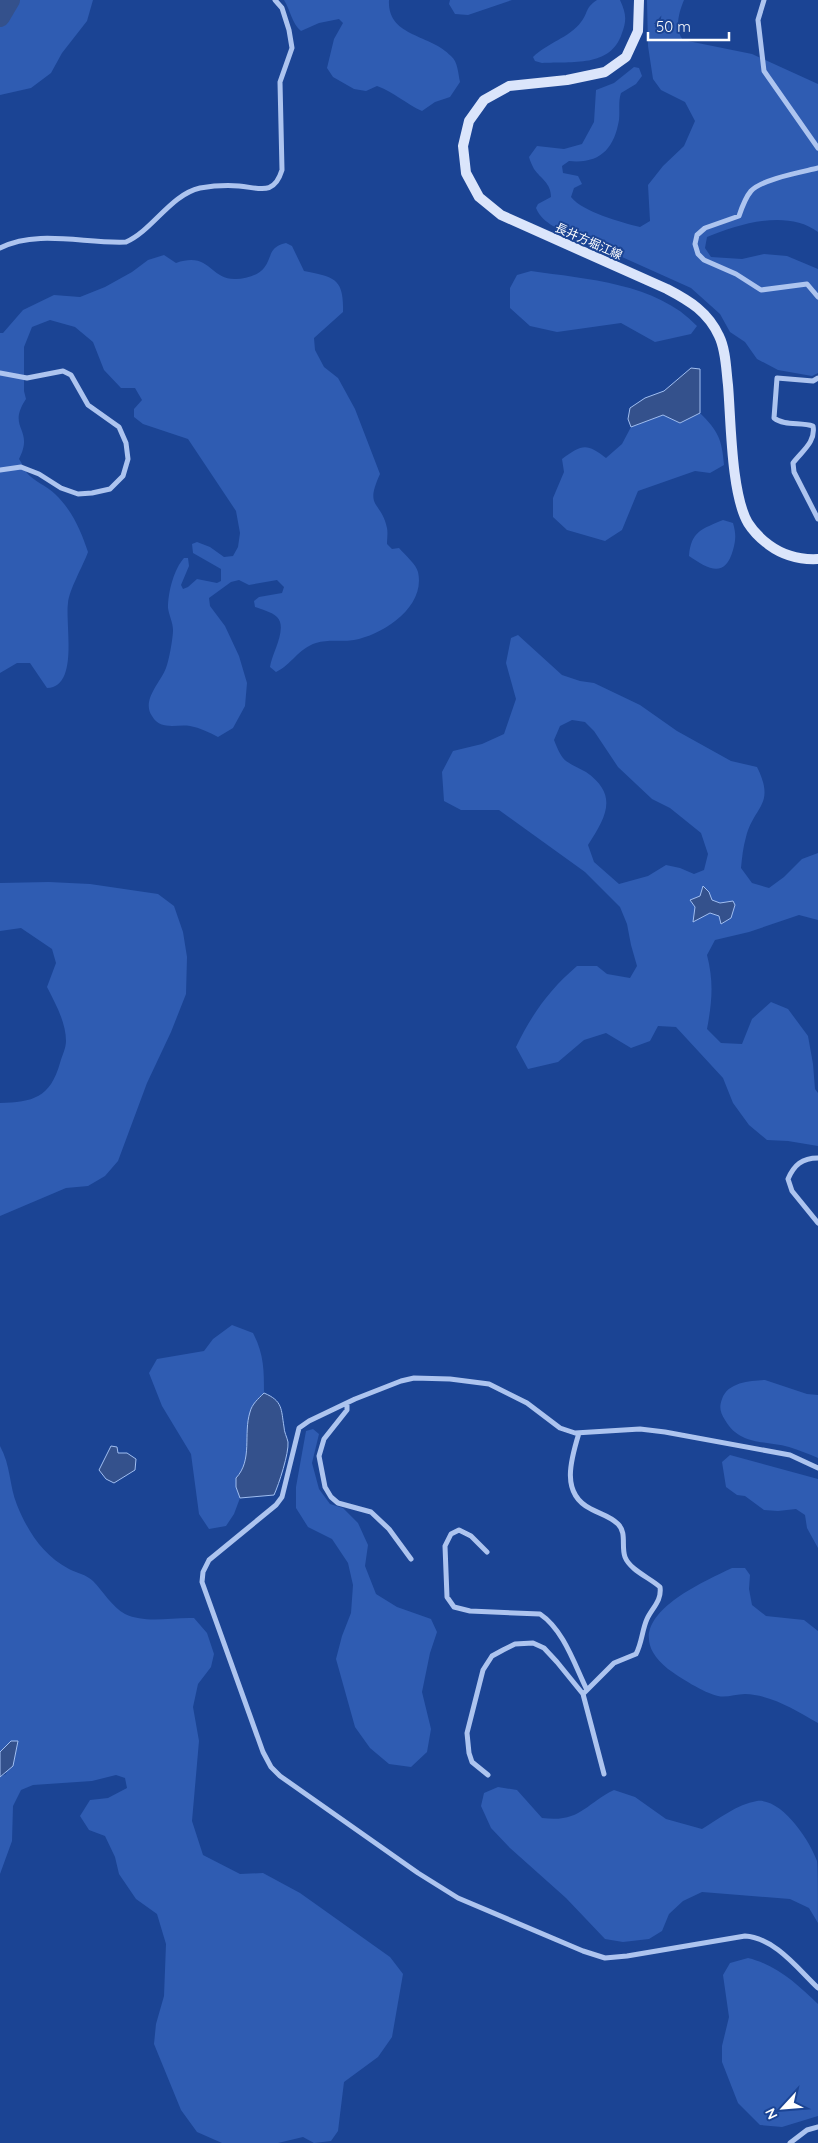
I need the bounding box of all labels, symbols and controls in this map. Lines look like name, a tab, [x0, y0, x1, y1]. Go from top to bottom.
scale bar	[648, 10, 729, 42]
text: 50 m	[656, 17, 691, 36]
street label: 長井方堀江線	[553, 220, 625, 262]
north arrow	[758, 2083, 808, 2133]
text: N	[761, 2105, 782, 2122]

